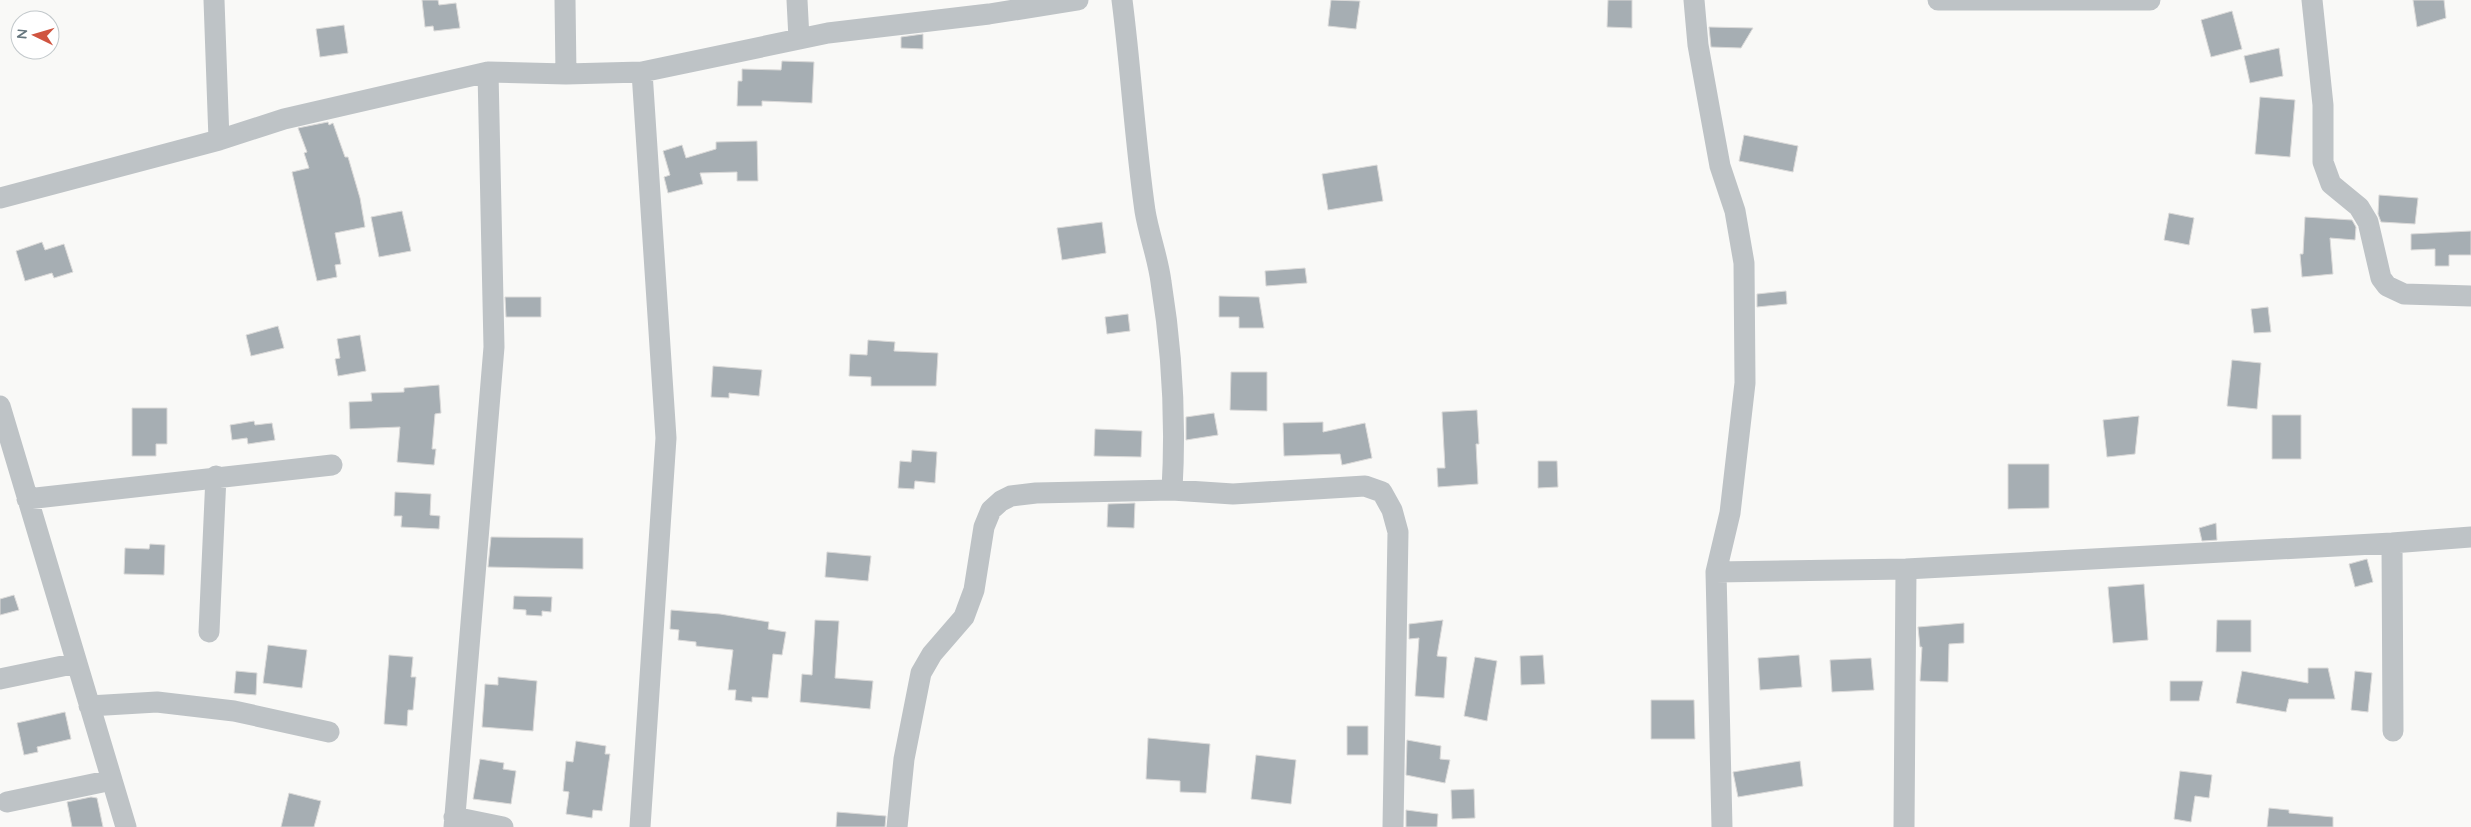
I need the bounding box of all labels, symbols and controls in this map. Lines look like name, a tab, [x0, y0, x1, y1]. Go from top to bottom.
north arrow	[10, 10, 60, 60]
text: N	[13, 28, 31, 40]

